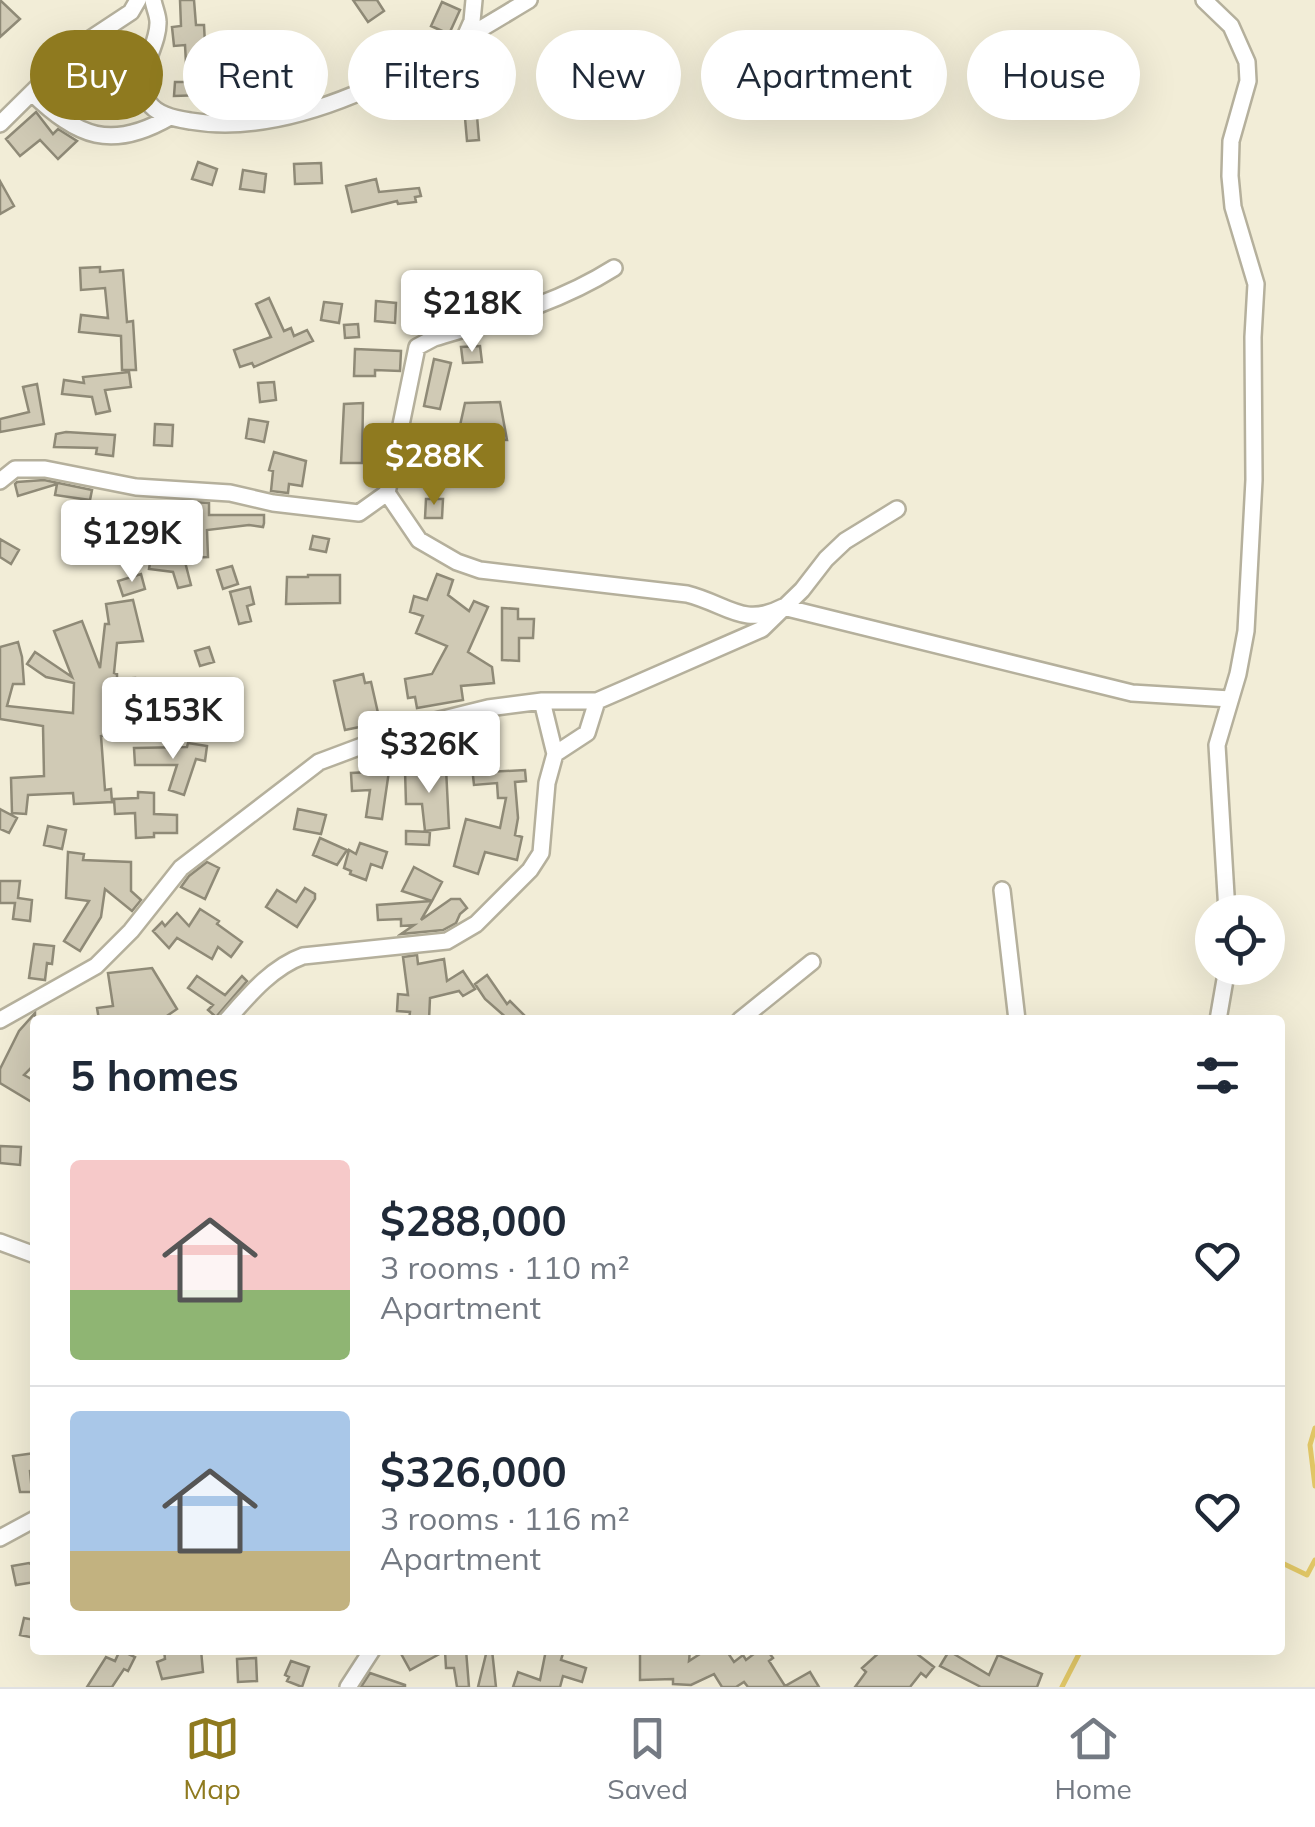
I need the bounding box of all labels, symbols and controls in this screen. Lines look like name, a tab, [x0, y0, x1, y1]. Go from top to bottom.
chip: Buy	[30, 30, 163, 120]
chip: Rent	[183, 30, 328, 120]
chip: Filters	[348, 30, 516, 120]
chip: New	[536, 30, 681, 120]
chip: Apartment	[701, 30, 947, 120]
chip: House	[967, 30, 1140, 120]
pin: $218K	[402, 270, 542, 355]
text: $218K	[423, 282, 521, 322]
pin: $288K	[364, 423, 504, 508]
text: $288K	[385, 435, 483, 475]
pin: $129K	[62, 500, 202, 585]
text: $129K	[83, 512, 181, 552]
pin: $153K	[103, 677, 243, 762]
text: $153K	[124, 689, 222, 729]
pin: $326K	[359, 711, 499, 796]
text: $326K	[380, 723, 478, 763]
map controls	[1195, 895, 1285, 985]
button: locate	[1195, 895, 1285, 985]
icon: filters	[1190, 1048, 1245, 1103]
text: 5 homes	[70, 1049, 239, 1102]
text: $288,000	[380, 1194, 567, 1247]
icon: home	[150, 1200, 270, 1320]
icon: heart	[1190, 1233, 1245, 1288]
text: 3 rooms · 110 m²	[380, 1247, 630, 1287]
text: Apartment	[380, 1287, 541, 1327]
text: $326,000	[380, 1445, 567, 1498]
icon: home	[150, 1451, 270, 1571]
icon: heart	[1190, 1484, 1245, 1539]
text: 3 rooms · 116 m²	[380, 1498, 630, 1538]
text: Apartment	[380, 1538, 541, 1578]
tab: Map	[183, 1711, 241, 1806]
tab: Saved	[607, 1711, 688, 1806]
tab: Home	[1054, 1711, 1132, 1806]

